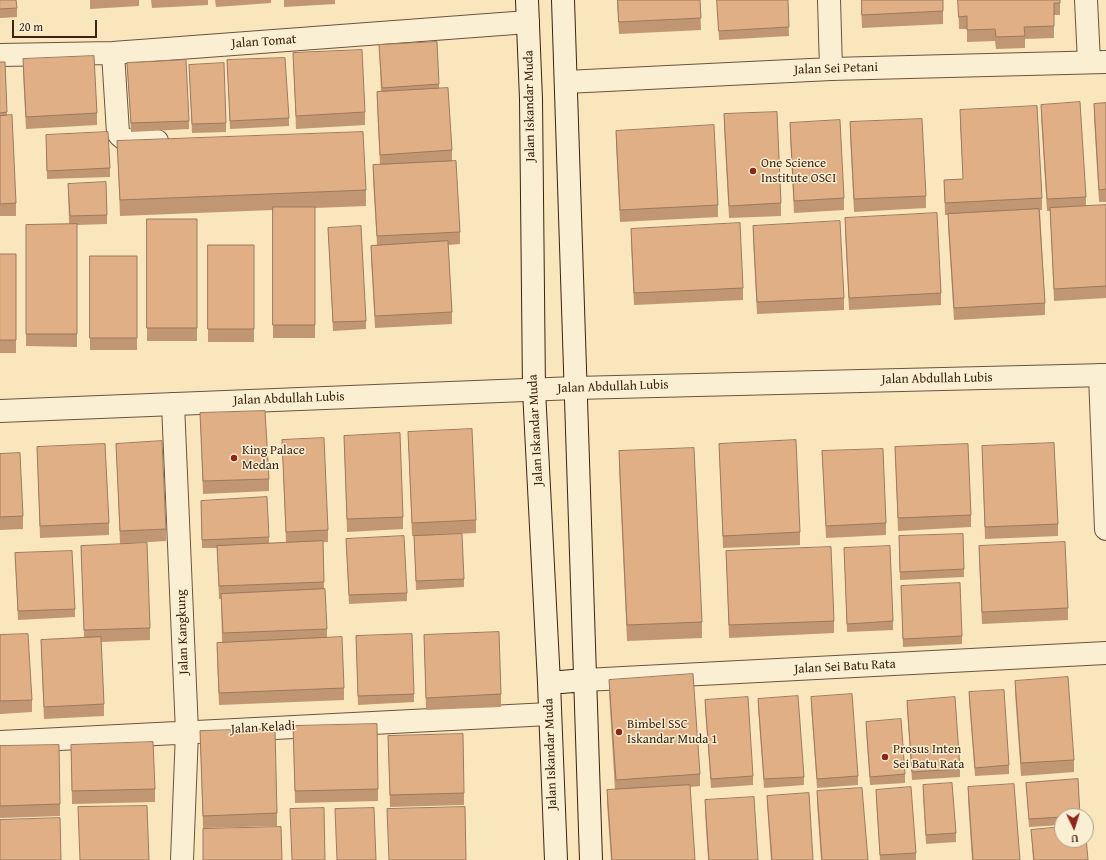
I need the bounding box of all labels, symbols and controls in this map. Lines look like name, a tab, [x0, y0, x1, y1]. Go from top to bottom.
scale bar	[14, 12, 99, 38]
text: 20 m	[19, 18, 43, 35]
street label: Jalan Tomat	[231, 32, 297, 52]
street label: Jalan Iskandar Muda	[521, 50, 539, 162]
street label: Jalan Sei Petani	[794, 60, 878, 78]
place label: One Science Institute OSCI	[761, 156, 836, 187]
marker: One Science Institute OSCI	[748, 166, 758, 176]
street label: Jalan Abdullah Lubis	[881, 370, 993, 388]
street label: Jalan Iskandar Muda	[525, 374, 547, 486]
street label: Jalan Abdullah Lubis	[557, 377, 669, 397]
street label: Jalan Abdullah Lubis	[233, 389, 345, 409]
place label: King Palace Medan	[242, 443, 305, 474]
marker: King Palace Medan	[229, 453, 239, 463]
street label: Jalan Kangkung	[174, 589, 192, 675]
street label: Jalan Sei Batu Rata	[794, 657, 896, 677]
street label: Jalan Iskandar Muda	[541, 698, 561, 810]
place label: Bimbel SSC Iskandar Muda 1	[627, 717, 717, 748]
street label: Jalan Keladi	[230, 719, 296, 737]
marker: Bimbel SSC Iskandar Muda 1	[614, 727, 624, 737]
place label: Prosus Inten Sei Batu Rata	[893, 742, 964, 773]
marker: Prosus Inten Sei Batu Rata	[880, 752, 890, 762]
north arrow	[1054, 808, 1094, 848]
text: U	[1071, 831, 1079, 847]

